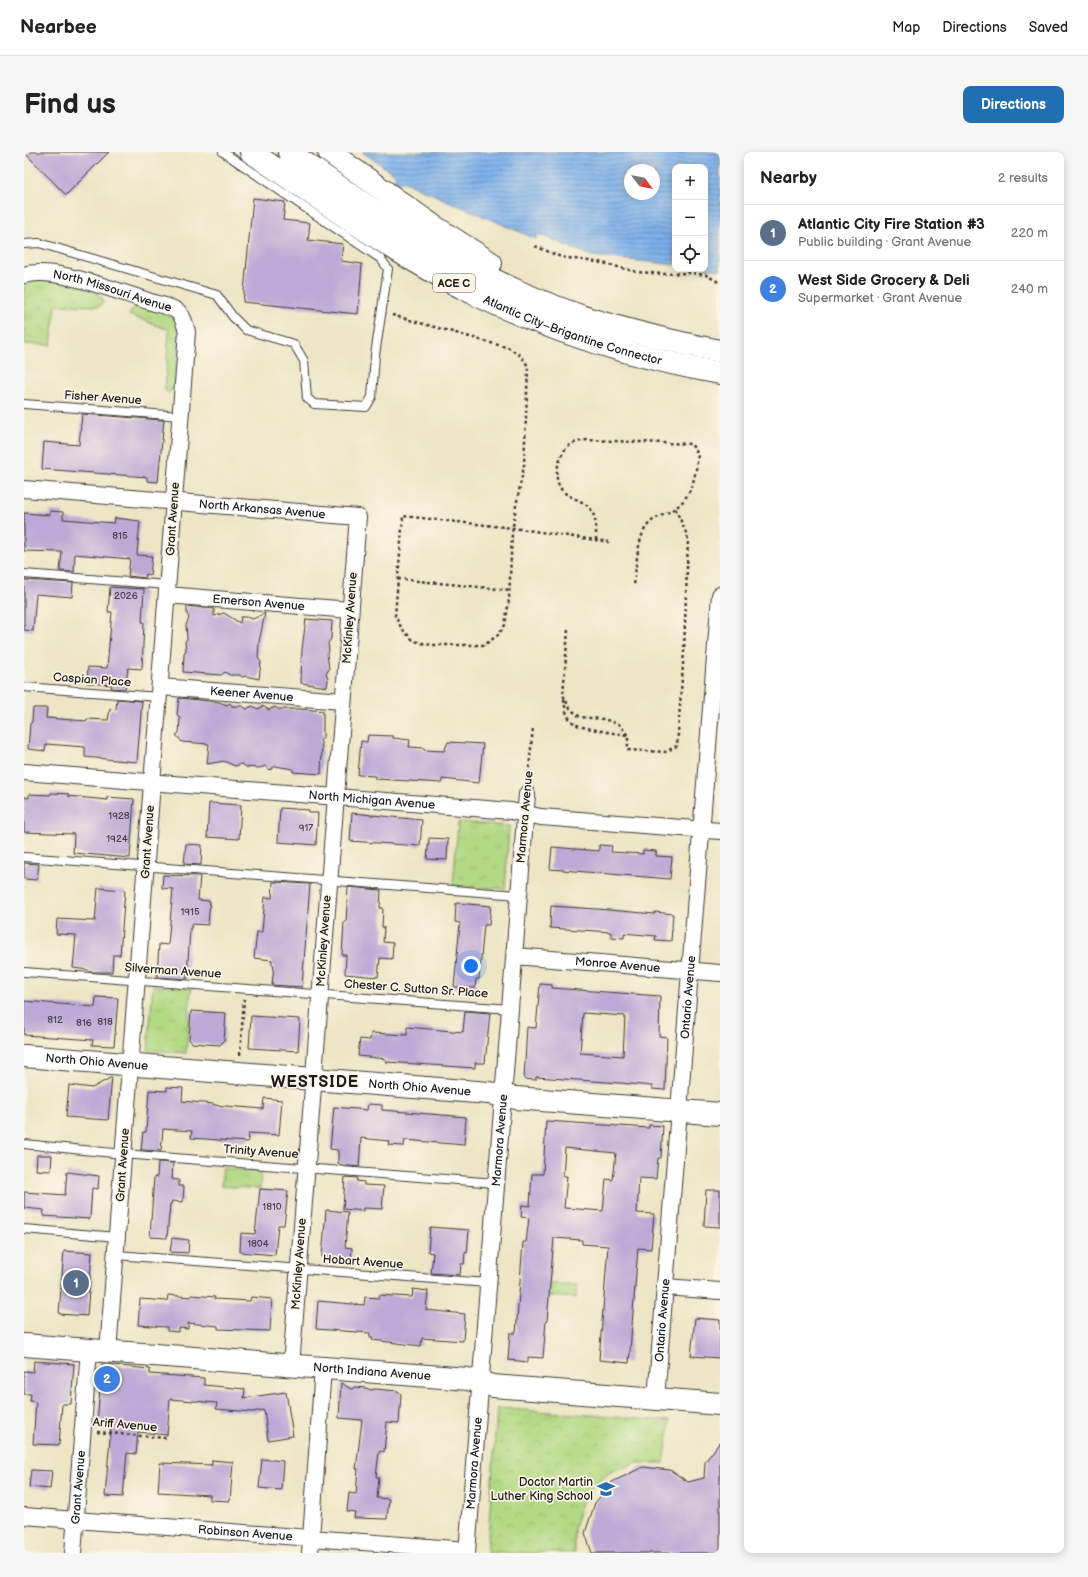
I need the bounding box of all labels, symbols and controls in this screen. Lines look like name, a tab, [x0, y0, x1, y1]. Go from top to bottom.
text: Nearbee	[20, 16, 97, 39]
text: Map	[892, 19, 920, 36]
text: Directions	[942, 19, 1007, 36]
text: Saved	[1029, 19, 1068, 36]
button: Directions	[963, 86, 1064, 123]
text: Find us	[24, 88, 116, 121]
north arrow	[624, 164, 660, 200]
map controls	[672, 164, 708, 272]
button: +	[672, 164, 708, 200]
text: Nearby	[760, 168, 817, 188]
text: 2 results	[998, 170, 1048, 186]
button: −	[672, 200, 708, 236]
text: Atlantic City Fire Station #3	[798, 215, 985, 234]
text: 1	[770, 225, 776, 241]
text: 220 m	[1011, 225, 1048, 241]
text: Public building · Grant Avenue	[798, 234, 971, 250]
button: locate	[672, 236, 708, 272]
street label: North Missouri Avenue	[52, 267, 174, 315]
text: West Side Grocery & Deli	[798, 271, 970, 290]
road number: ACE C	[433, 274, 475, 292]
text: 2	[769, 281, 777, 297]
text: 240 m	[1011, 281, 1048, 297]
text: Supermarket · Grant Avenue	[798, 290, 962, 306]
street label: Atlantic City–Brigantine Connector	[481, 292, 664, 368]
street label: Fisher Avenue	[64, 388, 142, 408]
street label: Grant Avenue	[163, 482, 183, 556]
street label: North Arkansas Avenue	[198, 496, 326, 522]
house number: 815	[112, 530, 128, 542]
street label: McKinley Avenue	[339, 572, 361, 664]
house number: 2026	[114, 590, 138, 602]
street label: Emerson Avenue	[212, 591, 305, 614]
street label: Caspian Place	[52, 670, 132, 690]
street label: Keener Avenue	[209, 683, 294, 705]
street label: Marmora Avenue	[513, 770, 537, 864]
street label: North Michigan Avenue	[308, 787, 436, 812]
street label: Grant Avenue	[138, 805, 158, 879]
house number: 1928	[108, 810, 130, 822]
house number: 917	[299, 822, 313, 834]
house number: 1924	[106, 833, 128, 845]
street label: McKinley Avenue	[313, 895, 335, 987]
house number: 1915	[180, 906, 200, 918]
street label: Monroe Avenue	[574, 954, 661, 976]
street label: Ontario Avenue	[677, 955, 699, 1040]
your location	[461, 956, 481, 976]
street label: Silverman Avenue	[124, 960, 222, 982]
street label: Chester C. Sutton Sr. Place	[343, 976, 489, 1002]
house number: 812	[47, 1014, 63, 1026]
house number: 818	[97, 1016, 113, 1028]
house number: 816	[76, 1017, 92, 1029]
street label: North Ohio Avenue	[45, 1050, 149, 1073]
district label: WESTSIDE	[271, 1073, 359, 1092]
street label: North Ohio Avenue	[368, 1076, 472, 1099]
street label: Marmora Avenue	[488, 1093, 511, 1187]
street label: Grant Avenue	[113, 1128, 133, 1202]
street label: Trinity Avenue	[223, 1142, 299, 1162]
house number: 1810	[262, 1201, 282, 1213]
street label: McKinley Avenue	[288, 1218, 310, 1310]
house number: 1804	[247, 1238, 269, 1250]
street label: Hobart Avenue	[322, 1252, 404, 1272]
pin: 1	[63, 1268, 89, 1298]
street label: Ontario Avenue	[651, 1278, 673, 1363]
street label: North Indiana Avenue	[313, 1360, 431, 1384]
pin: 2	[94, 1364, 120, 1394]
street label: Ariff Avenue	[92, 1415, 158, 1435]
street label: Marmora Avenue	[463, 1416, 485, 1510]
street label: Grant Avenue	[68, 1450, 89, 1525]
place label: Doctor Martin Luther King School	[491, 1475, 593, 1504]
school or university icon: Doctor Martin Luther King School	[596, 1479, 616, 1499]
street label: Robinson Avenue	[197, 1522, 293, 1544]

